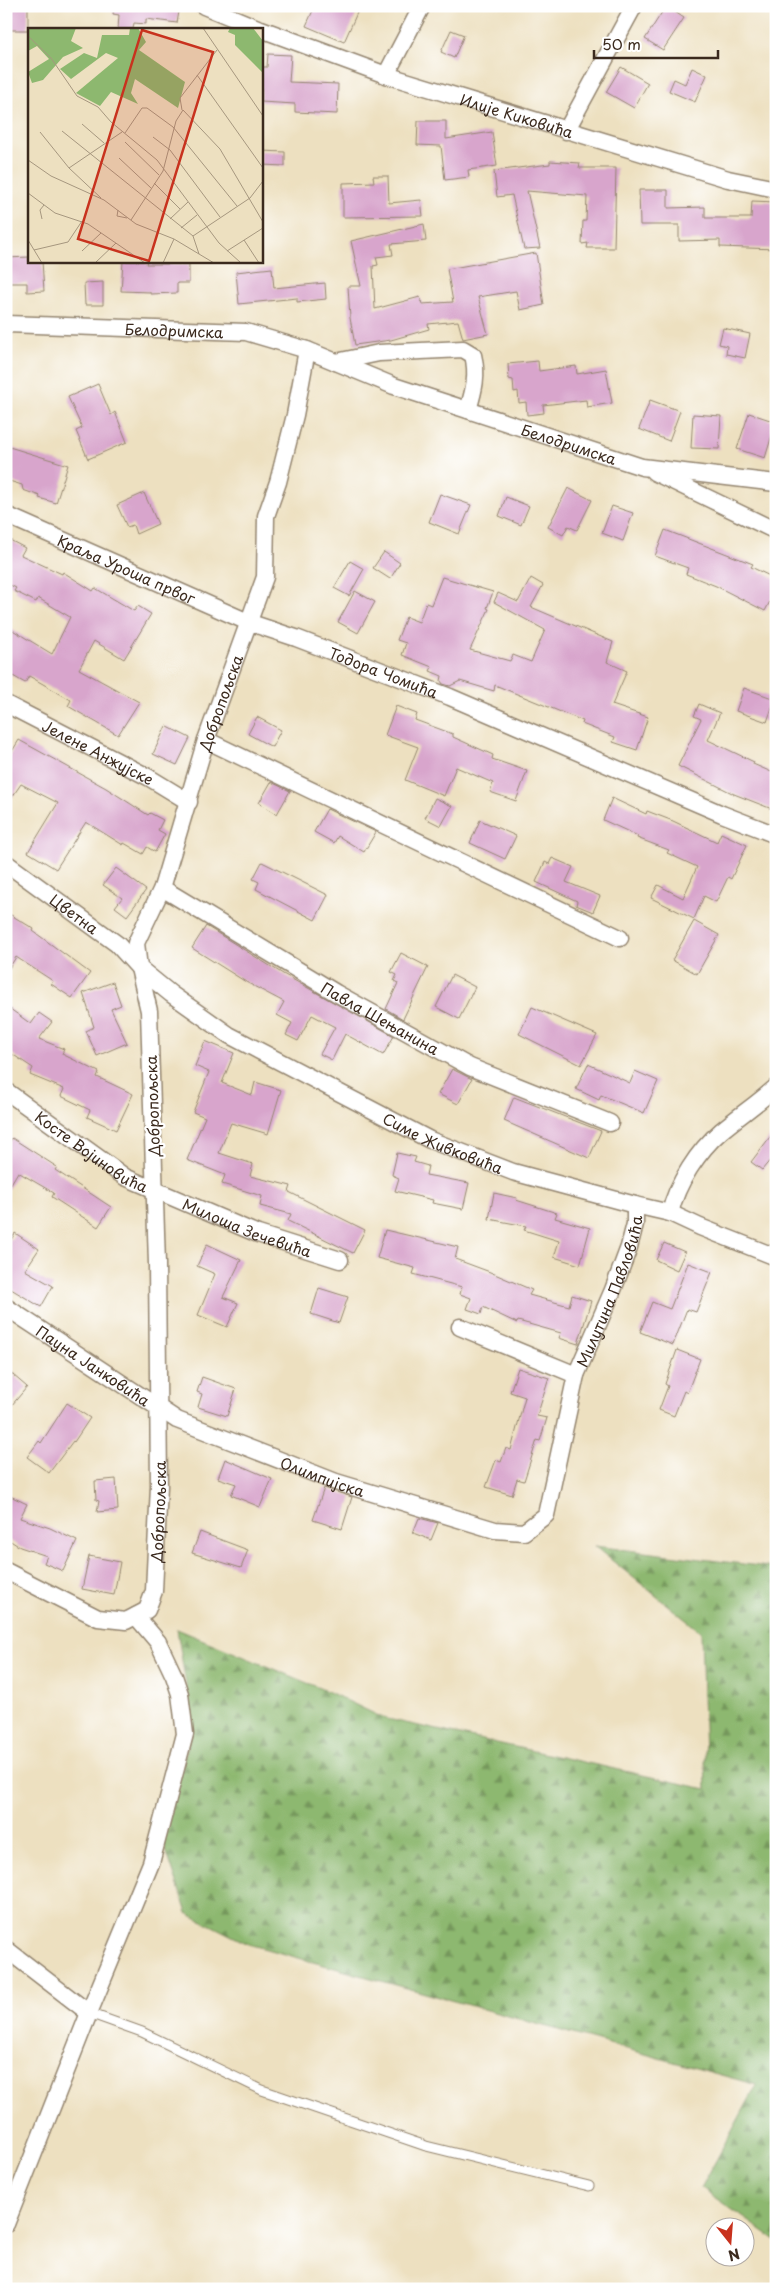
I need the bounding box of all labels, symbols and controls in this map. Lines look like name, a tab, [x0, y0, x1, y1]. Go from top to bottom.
inset map	[28, 28, 262, 262]
scale bar	[594, 28, 718, 60]
text: 50 m	[602, 32, 641, 55]
street label: Илије Киковића	[458, 87, 577, 143]
street label: Белодримска	[124, 316, 224, 343]
street label: Белодримска	[518, 417, 620, 470]
street label: Краља Уроша првог	[54, 528, 200, 609]
street label: Тодора Чомића	[326, 640, 442, 703]
street label: Добропољска	[192, 650, 248, 755]
street label: Јелене Анжујске	[39, 713, 159, 790]
street label: Цветна	[46, 888, 104, 939]
street label: Павла Шењанина	[317, 975, 444, 1060]
street label: Добропољска	[139, 1054, 165, 1158]
street label: Косте Војиновића	[31, 1105, 152, 1197]
street label: Симе Живковића	[379, 1106, 507, 1179]
street label: Милоша Зечевића	[179, 1192, 315, 1262]
street label: Милутина Павловића	[569, 1215, 647, 1370]
street label: Пауна Јанковића	[32, 1319, 156, 1411]
street label: Олимпијска	[277, 1450, 368, 1502]
street label: Добропољска	[144, 1460, 171, 1564]
north arrow	[704, 2218, 754, 2268]
text: N	[726, 2243, 742, 2267]

